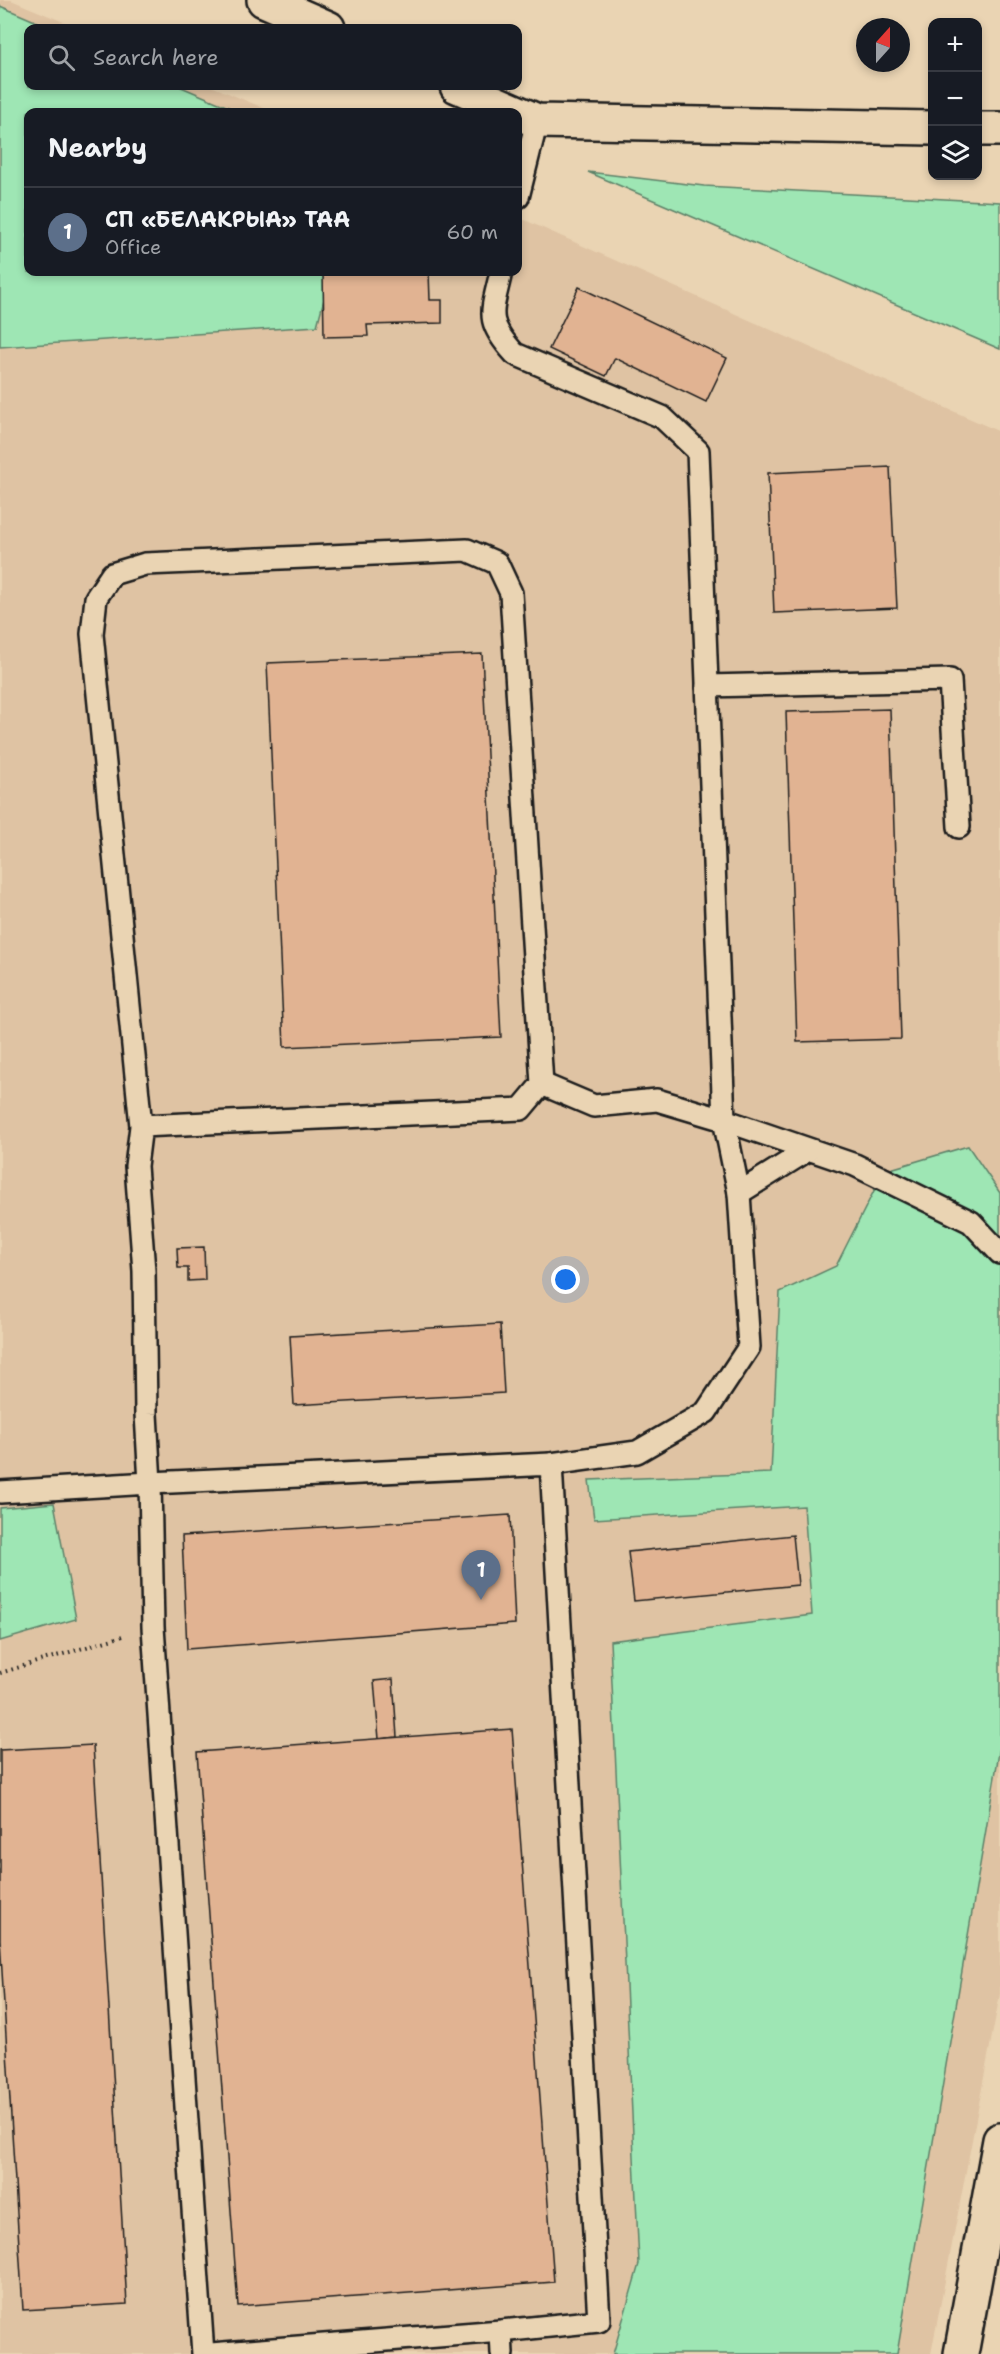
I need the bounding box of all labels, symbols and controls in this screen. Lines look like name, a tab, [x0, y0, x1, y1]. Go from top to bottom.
north arrow	[856, 18, 910, 72]
map controls	[928, 18, 982, 180]
button: +	[928, 18, 982, 72]
search box	[24, 24, 522, 90]
icon: search	[45, 41, 78, 74]
text: Search here	[93, 43, 219, 72]
button: −	[928, 72, 982, 126]
button: layers	[928, 126, 982, 180]
text: Nearby	[48, 130, 147, 165]
text: СП «БЕЛАКРЫА» ТАА	[105, 205, 350, 234]
text: 1	[63, 219, 72, 245]
text: 60 m	[446, 219, 498, 245]
text: Office	[105, 234, 161, 260]
your location	[551, 1265, 580, 1294]
pin: 1	[462, 1550, 500, 1600]

